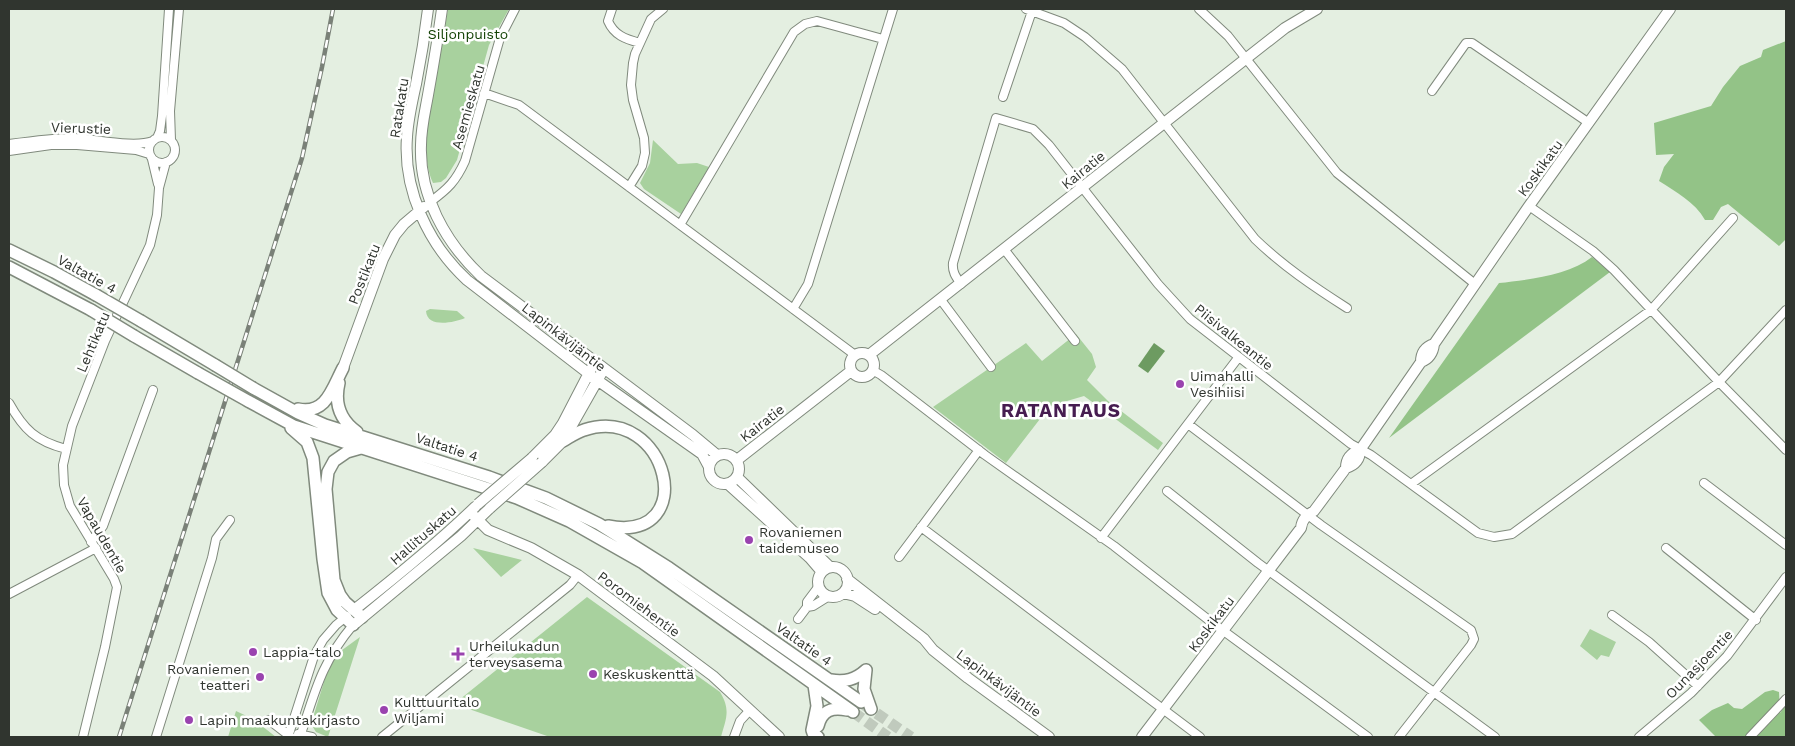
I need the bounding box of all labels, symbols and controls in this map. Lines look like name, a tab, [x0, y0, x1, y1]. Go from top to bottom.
park label: Siljonpuisto	[428, 26, 508, 42]
street label: Asemieskatu	[448, 63, 488, 151]
street label: Ratakatu	[386, 77, 412, 139]
street label: Vierustie	[51, 119, 111, 137]
street label: Koskikatu	[1514, 137, 1566, 199]
street label: Kairatie	[1058, 148, 1108, 192]
street label: Postikatu	[345, 241, 383, 307]
street label: Valtatie 4	[55, 251, 119, 297]
street label: Lapinkävijäntie	[519, 299, 609, 375]
street label: Piisivalkeantie	[1192, 300, 1276, 374]
street label: Lehtikatu	[73, 309, 113, 375]
place label: Uimahalli Vesihiisi	[1190, 368, 1254, 400]
marker: Uimahalli Vesihiisi	[1174, 378, 1186, 390]
district label: RATANTAUS	[1001, 399, 1121, 422]
street label: Kairatie	[737, 401, 787, 445]
street label: Valtatie 4	[414, 429, 480, 465]
street label: Vapaudentie	[74, 494, 130, 576]
street label: Hallituskatu	[387, 502, 459, 568]
place label: Rovaniemen taidemuseo	[759, 524, 842, 556]
marker: Rovaniemen taidemuseo	[743, 534, 755, 546]
street label: Poromiehentie	[595, 568, 683, 640]
street label: Koskikatu	[1185, 593, 1237, 655]
street label: Valtatie 4	[773, 619, 835, 669]
street label: Ounasjoentie	[1662, 626, 1736, 702]
place label: Urheilukadun terveysasema	[469, 638, 563, 670]
place label: Lappia-talo	[263, 644, 342, 660]
marker: Lappia-talo	[247, 646, 259, 658]
street label: Lapinkävijäntie	[954, 646, 1044, 720]
marker: Urheilukadun terveysasema	[451, 647, 465, 661]
place label: Rovaniemen teatteri	[167, 661, 250, 693]
place label: Keskuskenttä	[603, 666, 694, 682]
marker: Keskuskenttä	[587, 668, 599, 680]
marker: Rovaniemen teatteri	[254, 671, 266, 683]
place label: Kulttuuritalo Wiljami	[394, 694, 480, 726]
marker: Kulttuuritalo Wiljami	[378, 704, 390, 716]
place label: Lapin maakuntakirjasto	[199, 712, 360, 728]
marker: Lapin maakuntakirjasto	[183, 714, 195, 726]

